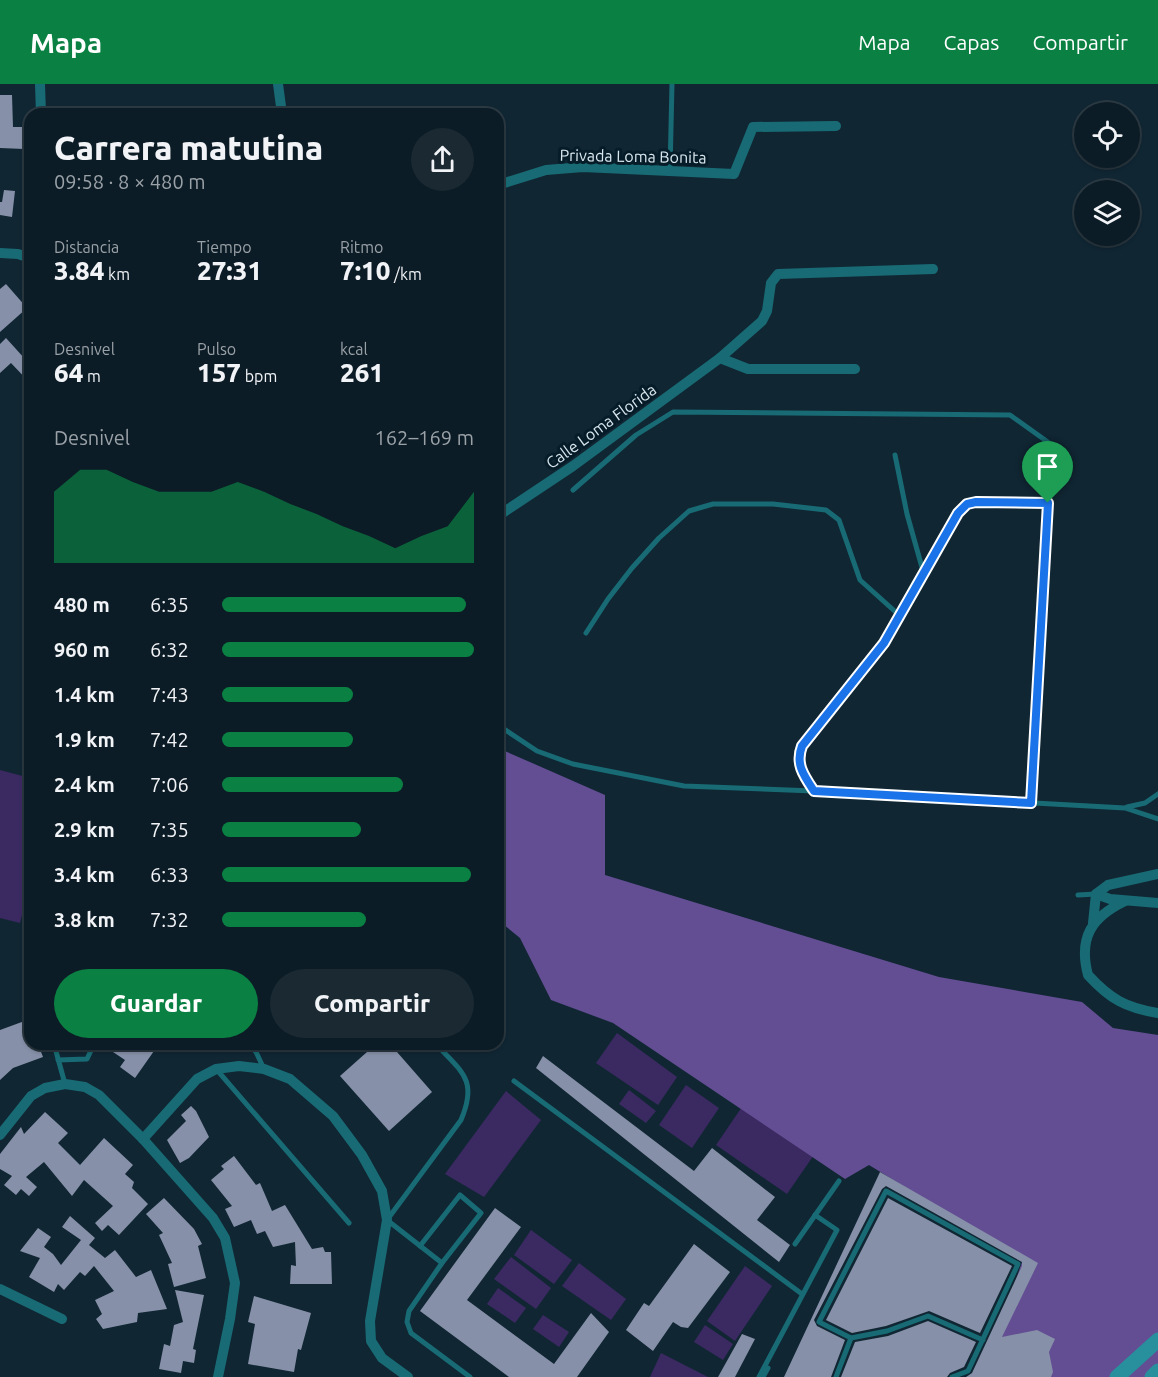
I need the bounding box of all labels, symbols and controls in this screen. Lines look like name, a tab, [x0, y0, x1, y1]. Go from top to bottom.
text: Mapa	[30, 27, 102, 58]
text: Mapa	[858, 30, 910, 54]
text: Capas	[943, 30, 999, 54]
text: Compartir	[1032, 30, 1128, 54]
map controls	[1074, 102, 1140, 246]
button: locate	[1074, 102, 1140, 168]
button: share	[411, 128, 474, 191]
text: Carrera matutina	[54, 129, 323, 166]
street label: Privada Loma Bonita	[559, 146, 707, 166]
text: 09:58 · 8 × 480 m	[54, 170, 206, 193]
button: layers	[1074, 180, 1140, 246]
text: Distancia	[54, 238, 119, 256]
text: Tiempo	[197, 238, 252, 256]
text: Ritmo	[340, 238, 383, 256]
text: 3.84	[54, 256, 104, 285]
text: 27:31	[197, 256, 262, 285]
text: 7:10	[340, 256, 390, 285]
text: km	[104, 265, 130, 283]
text: /km	[390, 265, 422, 283]
text: Desnivel	[54, 340, 115, 358]
text: Pulso	[197, 340, 236, 358]
text: kcal	[340, 340, 368, 358]
text: 64	[54, 358, 83, 387]
text: 157	[197, 358, 241, 387]
text: 261	[340, 358, 384, 387]
text: m	[83, 367, 101, 385]
text: bpm	[241, 367, 277, 385]
street label: Calle Loma Florida	[542, 380, 660, 472]
text: Desnivel	[54, 426, 130, 449]
text: 162–169 m	[375, 426, 474, 449]
pin	[1022, 441, 1073, 503]
icon: arrive	[1031, 450, 1064, 483]
text: 480 m	[54, 593, 110, 616]
text: 6:35	[150, 593, 189, 616]
text: 960 m	[54, 638, 110, 661]
text: 6:32	[150, 638, 189, 661]
text: 1.4 km	[54, 683, 115, 706]
text: 7:43	[150, 683, 189, 706]
text: 1.9 km	[54, 728, 115, 751]
text: 7:42	[150, 728, 189, 751]
text: 2.4 km	[54, 773, 115, 796]
text: 7:06	[150, 773, 189, 796]
text: 2.9 km	[54, 818, 115, 841]
text: 7:35	[150, 818, 189, 841]
text: 3.4 km	[54, 863, 115, 886]
text: 6:33	[150, 863, 189, 886]
text: 3.8 km	[54, 908, 115, 931]
text: 7:32	[150, 908, 189, 931]
button: Guardar	[54, 969, 258, 1038]
button: Compartir	[270, 969, 474, 1038]

